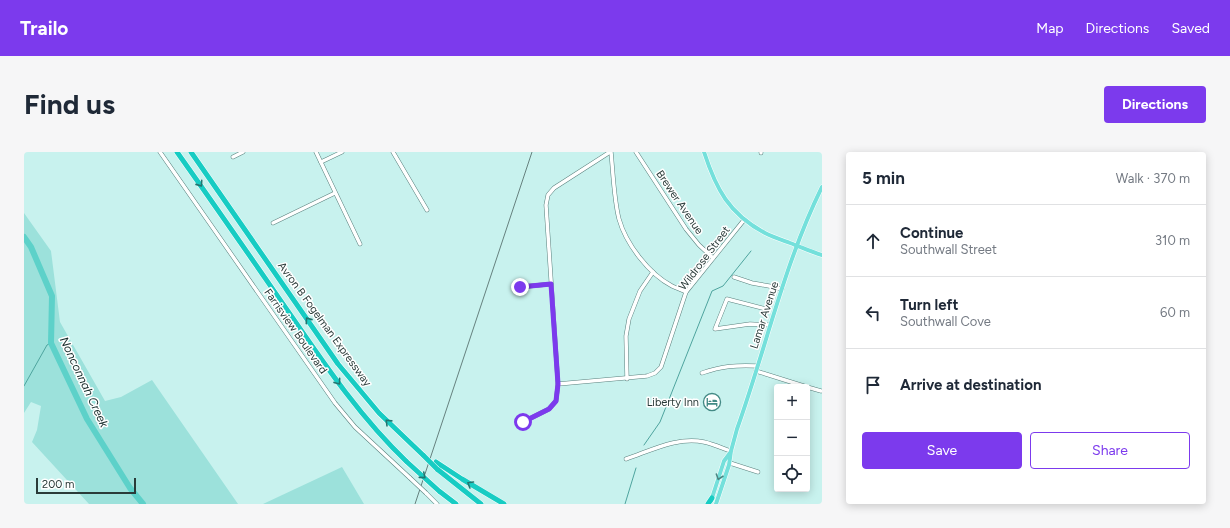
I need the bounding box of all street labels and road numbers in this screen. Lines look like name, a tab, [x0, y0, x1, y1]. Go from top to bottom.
street label: Brewer Avenue	[653, 168, 706, 237]
street label: Wildrose Street	[676, 224, 733, 293]
street label: Avron B Fogelman Expressway	[275, 260, 374, 389]
street label: Lamar Avenue	[747, 280, 781, 350]
street label: Farrisview Boulevard	[261, 286, 330, 376]

